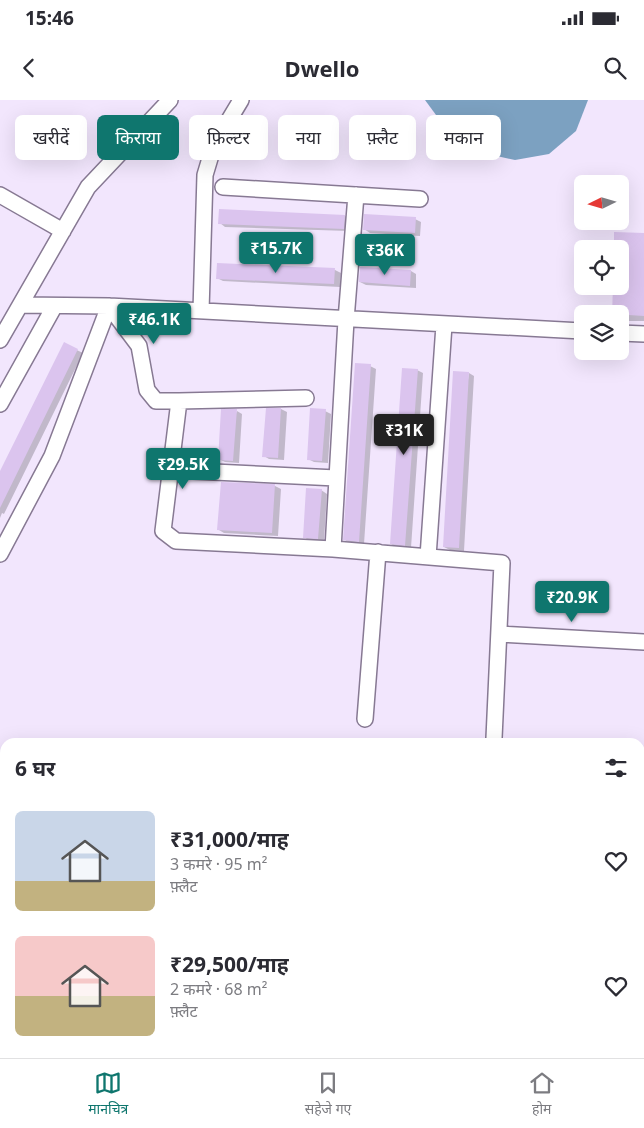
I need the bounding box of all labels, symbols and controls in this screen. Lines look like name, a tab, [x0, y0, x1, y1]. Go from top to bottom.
text: 15:46	[25, 5, 74, 31]
text: Dwello	[285, 53, 359, 83]
icon: back	[15, 54, 43, 82]
icon: search	[601, 54, 629, 82]
chip: खरीदें	[15, 115, 87, 160]
chip: किराया	[97, 115, 179, 160]
chip: फ़िल्टर	[189, 115, 268, 160]
chip: नया	[278, 115, 339, 160]
chip: फ़्लैट	[349, 115, 416, 160]
chip: मकान	[426, 115, 501, 160]
north arrow	[574, 175, 629, 230]
map controls	[574, 175, 629, 360]
pin: ₹15.7K	[235, 232, 317, 274]
pin: ₹36K	[355, 234, 415, 276]
text: ₹15.7K	[250, 237, 302, 259]
text: ₹36K	[366, 239, 404, 261]
button: locate	[574, 240, 629, 295]
pin: ₹46.1K	[113, 302, 195, 345]
button: layers	[574, 305, 629, 360]
text: ₹46.1K	[128, 308, 180, 330]
pin: ₹31K	[374, 414, 434, 456]
text: ₹31K	[385, 419, 423, 441]
pin: ₹29.5K	[142, 448, 224, 490]
text: ₹29.5K	[157, 453, 209, 475]
pin: ₹20.9K	[531, 580, 613, 623]
text: ₹20.9K	[546, 586, 598, 608]
text: 6 घर	[15, 754, 55, 782]
icon: filters	[602, 754, 630, 782]
text: ₹31,000/माह	[170, 825, 289, 853]
icon: home	[55, 831, 115, 891]
icon: heart	[602, 847, 630, 875]
text: 3 कमरे · 95 m²	[170, 853, 267, 875]
text: फ़्लैट	[170, 875, 198, 897]
text: ₹29,500/माह	[170, 950, 289, 978]
icon: home	[55, 956, 115, 1016]
icon: heart	[602, 972, 630, 1000]
text: 2 कमरे · 68 m²	[170, 978, 267, 1000]
text: फ़्लैट	[170, 1000, 198, 1022]
tab: मानचित्र	[88, 1069, 128, 1118]
tab: सहेजे गए	[305, 1069, 351, 1118]
tab: होम	[528, 1069, 556, 1118]

